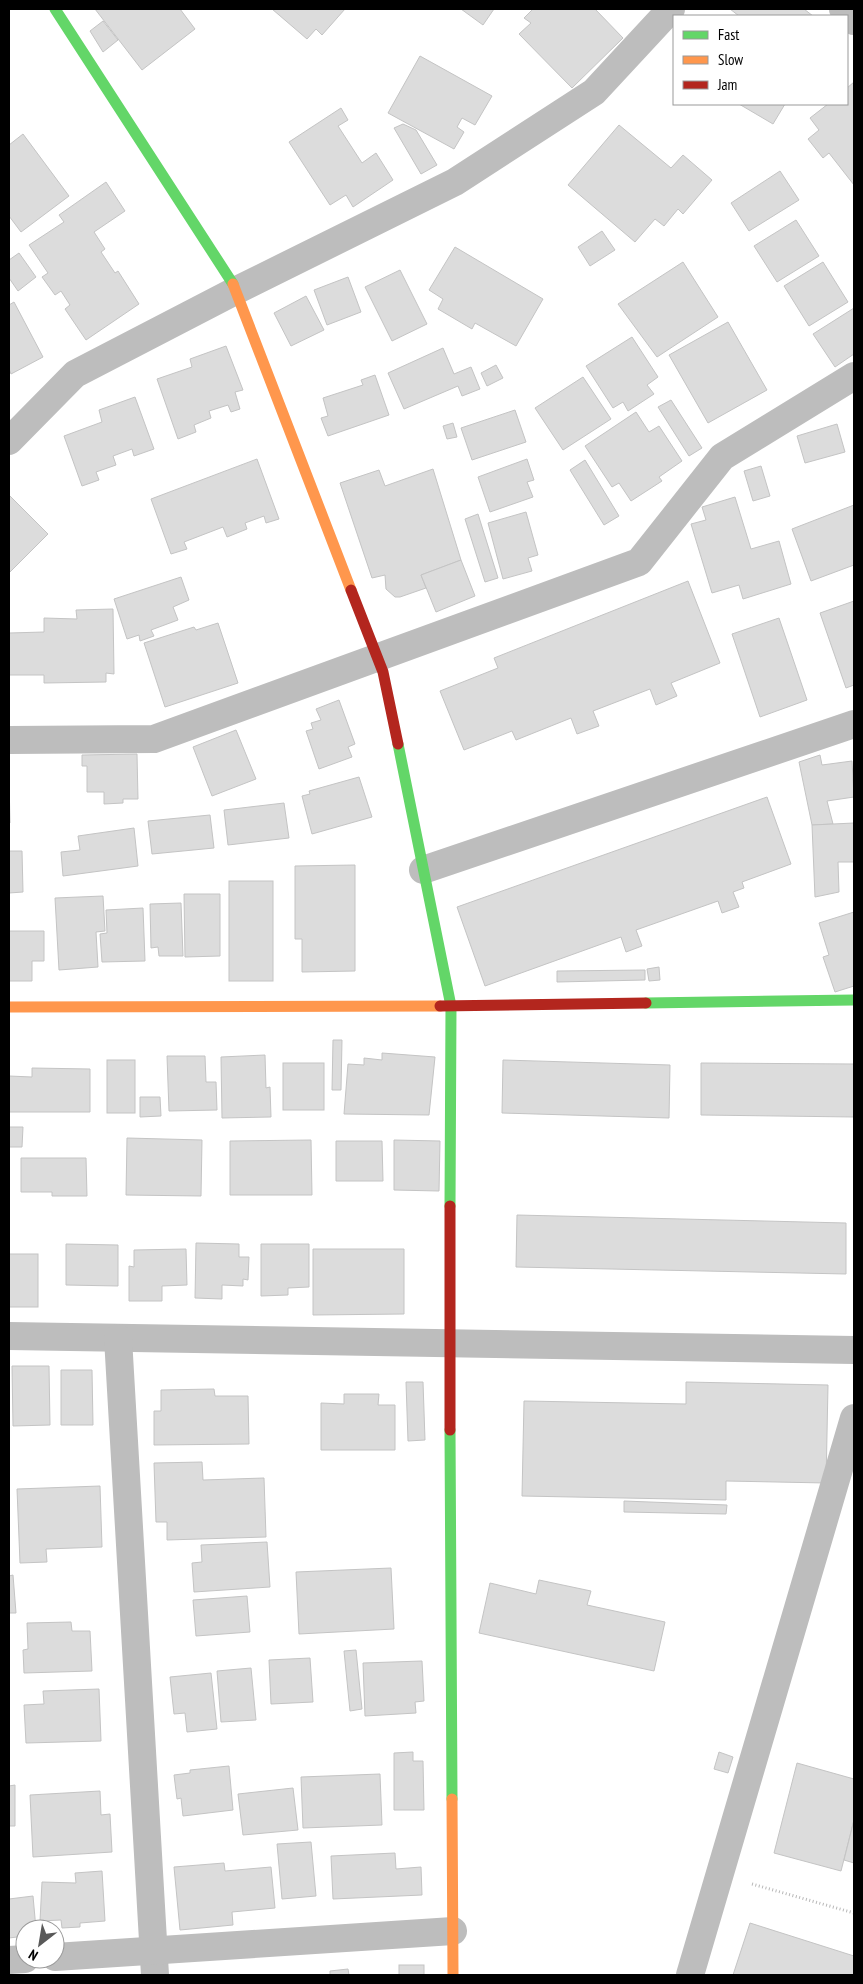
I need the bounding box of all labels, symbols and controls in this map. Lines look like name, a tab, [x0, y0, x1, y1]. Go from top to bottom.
legend	[673, 15, 848, 105]
text: Fast	[718, 25, 739, 44]
text: Slow	[718, 50, 743, 69]
text: Jam	[717, 75, 737, 94]
north arrow	[15, 1919, 65, 1969]
text: N	[25, 1945, 41, 1965]

